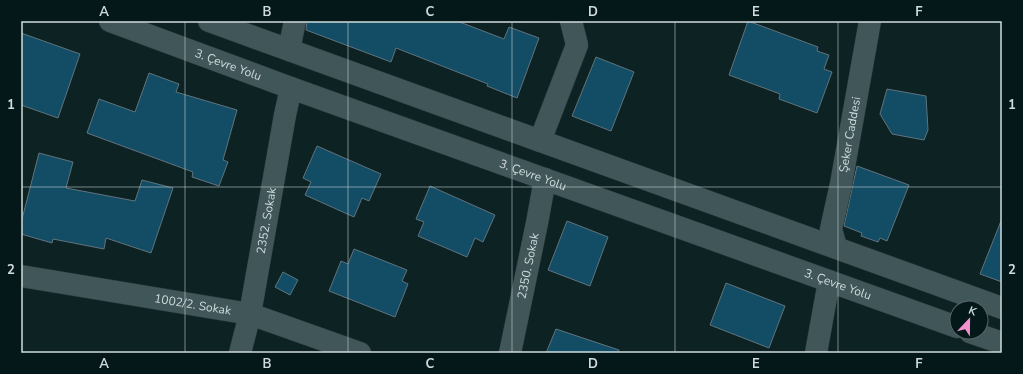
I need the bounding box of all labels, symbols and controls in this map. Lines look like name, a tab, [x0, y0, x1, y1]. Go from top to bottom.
text: A	[99, 3, 109, 21]
text: B	[263, 3, 272, 21]
text: C	[426, 3, 435, 21]
text: D	[588, 3, 598, 21]
text: E	[752, 3, 760, 21]
text: F	[915, 3, 923, 21]
street label: 3. Çevre Yolu	[193, 45, 264, 84]
street label: Şeker Caddesi	[835, 95, 864, 174]
text: 1	[7, 96, 15, 114]
text: 1	[1008, 96, 1016, 114]
street label: 3. Çevre Yolu	[497, 155, 569, 194]
street label: 2352. Sokak	[253, 185, 280, 255]
street label: 2350. Sokak	[513, 230, 543, 300]
text: 2	[7, 261, 15, 279]
text: 2	[1008, 261, 1016, 279]
street label: 3. Çevre Yolu	[802, 265, 874, 304]
street label: 1002/2. Sokak	[153, 290, 233, 319]
north arrow	[949, 300, 989, 340]
text: K	[966, 303, 979, 320]
text: A	[99, 355, 109, 373]
text: B	[263, 355, 272, 373]
text: C	[426, 355, 435, 373]
text: D	[588, 355, 598, 373]
text: E	[752, 355, 760, 373]
text: F	[915, 355, 923, 373]

